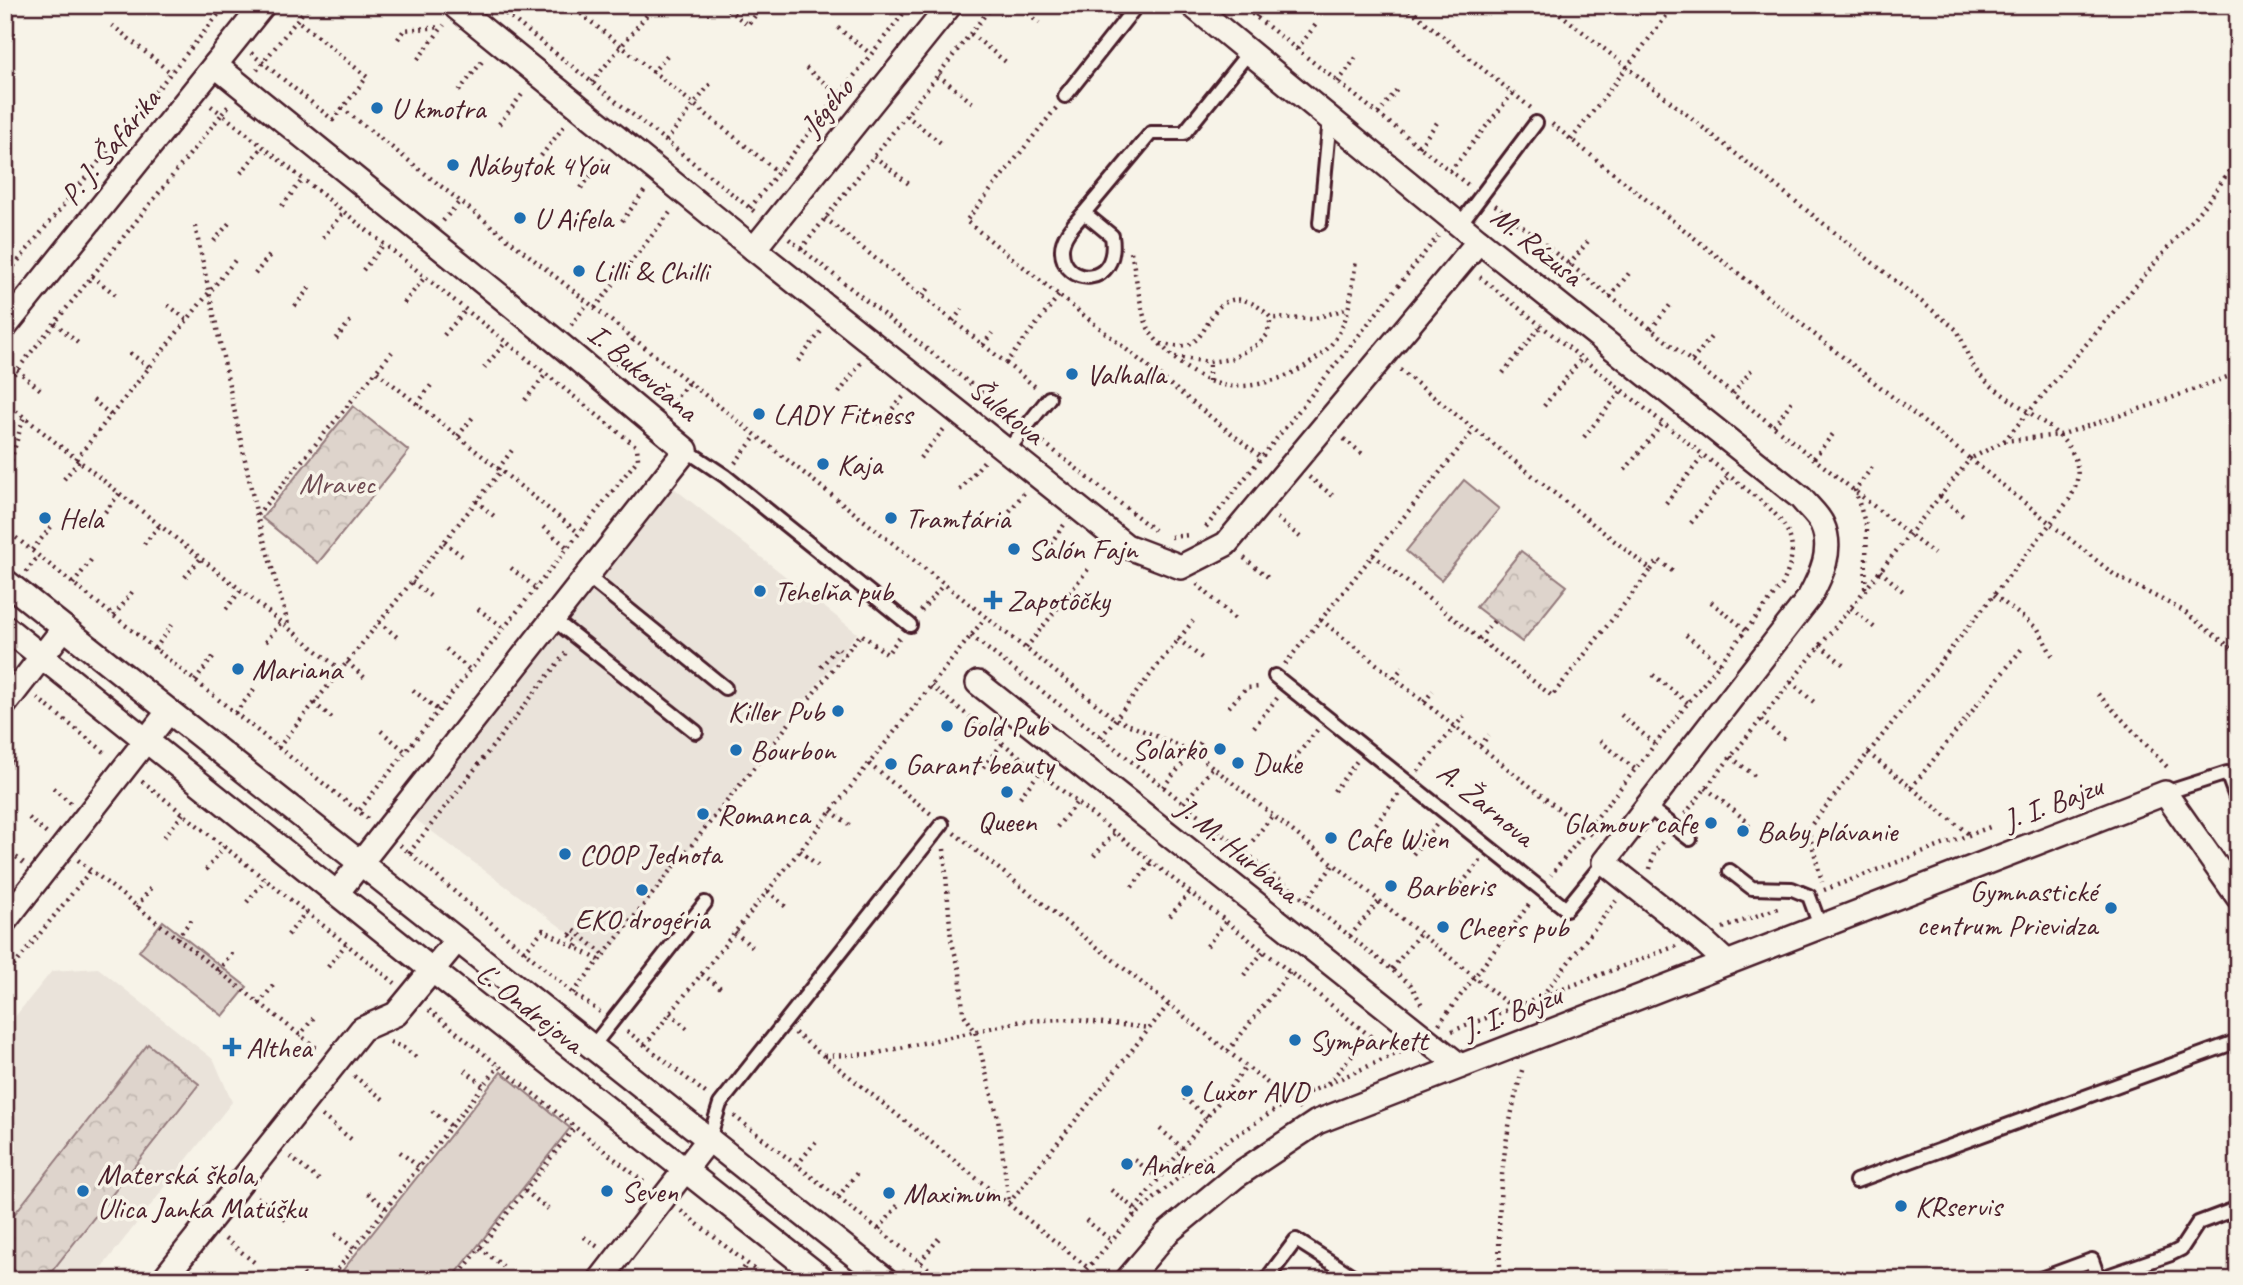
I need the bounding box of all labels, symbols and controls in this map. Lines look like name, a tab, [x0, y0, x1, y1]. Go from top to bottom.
street label: Jégého	[791, 69, 863, 145]
street label: P. J. Šafárika	[52, 80, 170, 213]
place label: U kmotra	[391, 89, 487, 127]
marker: U kmotra	[369, 100, 385, 116]
place label: Nábytok 4You	[467, 146, 610, 184]
marker: Nábytok 4You	[445, 157, 461, 173]
street label: M. Rázusa	[1484, 198, 1592, 296]
place label: U Aifela	[534, 199, 615, 237]
marker: U Aifela	[512, 210, 528, 226]
place label: Lilli & Chilli	[593, 252, 712, 290]
marker: Lilli & Chilli	[571, 263, 587, 279]
street label: I. Bukovčana	[580, 315, 708, 431]
place label: Valhalla	[1086, 355, 1168, 393]
marker: Valhalla	[1064, 366, 1080, 382]
street label: Šulekova	[962, 369, 1054, 454]
place label: LADY Fitness	[773, 395, 915, 433]
marker: LADY Fitness	[751, 406, 767, 422]
place label: Kaja	[837, 445, 884, 483]
marker: Kaja	[815, 456, 831, 472]
park label: Mravec	[299, 464, 376, 502]
place label: Hela	[59, 499, 105, 537]
place label: Tramtária	[905, 499, 1012, 537]
marker: Hela	[37, 510, 53, 526]
marker: Tramtária	[883, 510, 899, 526]
place label: Salón Fajn	[1028, 530, 1139, 568]
marker: Salón Fajn	[1006, 541, 1022, 557]
place label: Tehelňa pub	[774, 572, 895, 610]
place label: Zapotôčky	[1007, 581, 1111, 619]
marker: Tehelňa pub	[752, 583, 768, 599]
marker: Zapotôčky	[985, 592, 1001, 608]
place label: Mariana	[252, 650, 344, 688]
marker: Mariana	[230, 661, 246, 677]
place label: Killer Pub	[728, 692, 826, 730]
marker: Killer Pub	[830, 703, 846, 719]
place label: Gold Pub	[961, 707, 1050, 745]
marker: Gold Pub	[939, 718, 955, 734]
place label: Solarko	[1132, 730, 1207, 768]
place label: Bourbon	[750, 731, 837, 769]
marker: Solarko	[1212, 741, 1228, 757]
marker: Bourbon	[728, 742, 744, 758]
place label: Duke	[1252, 744, 1304, 782]
place label: Garant beauty	[905, 745, 1056, 783]
street label: A. Žarnova	[1430, 753, 1544, 856]
marker: Duke	[1230, 755, 1246, 771]
marker: Garant beauty	[883, 756, 899, 772]
street label: J. I. Bajzu	[1996, 766, 2110, 840]
marker: Queen	[999, 784, 1015, 800]
street label: J. M. Hurbana	[1167, 788, 1309, 913]
place label: Romanca	[717, 795, 812, 833]
place label: Queen	[977, 802, 1038, 840]
place label: Glamour cafe	[1564, 804, 1699, 842]
marker: Romanca	[695, 806, 711, 822]
place label: Baby plávanie	[1757, 812, 1900, 850]
marker: Glamour cafe	[1703, 815, 1719, 831]
place label: Cafe Wien	[1345, 819, 1449, 857]
marker: Baby plávanie	[1735, 823, 1751, 839]
marker: Cafe Wien	[1323, 830, 1339, 846]
place label: COOP Jednota	[579, 835, 724, 873]
marker: COOP Jednota	[557, 846, 573, 862]
place label: Barberis	[1405, 867, 1497, 905]
place label: Gymnastické centrum Prievidza	[1916, 872, 2101, 944]
marker: Barberis	[1383, 878, 1399, 894]
marker: EKO drogéria	[634, 882, 650, 898]
place label: EKO drogéria	[575, 900, 711, 938]
marker: Gymnastické centrum Prievidza	[2103, 900, 2119, 916]
place label: Cheers pub	[1457, 908, 1570, 946]
marker: Cheers pub	[1435, 919, 1451, 935]
street label: Ľ. Ondrejova	[469, 954, 593, 1063]
street label: J. I. Bajzu	[1455, 975, 1569, 1049]
place label: Symparkett	[1309, 1021, 1431, 1059]
place label: Althea	[246, 1028, 313, 1066]
marker: Symparkett	[1287, 1032, 1303, 1048]
marker: Althea	[224, 1039, 240, 1055]
place label: Luxor AVD	[1201, 1072, 1311, 1110]
marker: Luxor AVD	[1179, 1083, 1195, 1099]
place label: Andrea	[1141, 1145, 1216, 1183]
place label: Materská škola, Ulica Janka Matúšku	[97, 1155, 308, 1227]
marker: Andrea	[1119, 1156, 1135, 1172]
place label: Seven	[621, 1172, 678, 1210]
place label: Maximum	[903, 1174, 1001, 1212]
marker: Materská škola, Ulica Janka Matúšku	[75, 1183, 91, 1199]
marker: Seven	[599, 1183, 615, 1199]
marker: Maximum	[881, 1185, 897, 1201]
place label: KRservis	[1915, 1187, 2004, 1225]
marker: KRservis	[1893, 1198, 1909, 1214]

